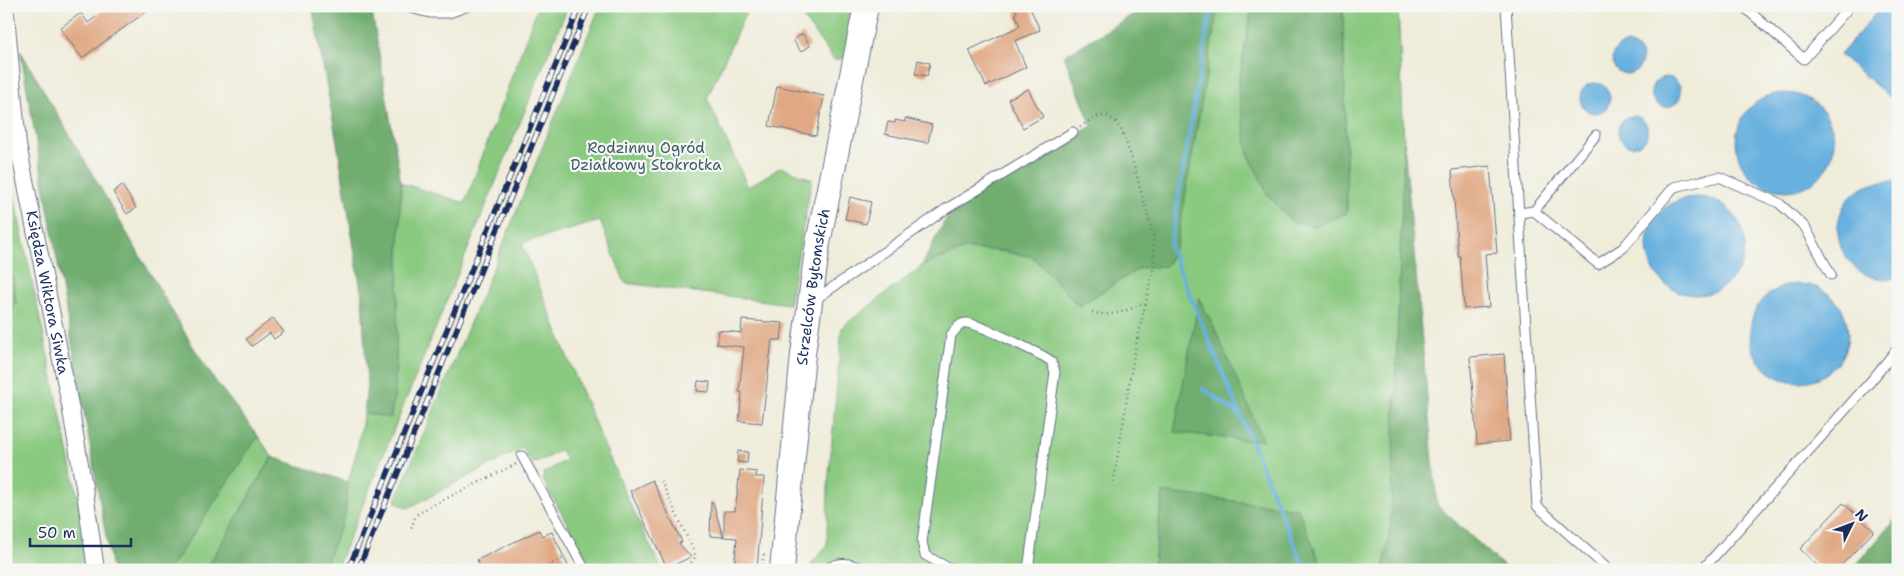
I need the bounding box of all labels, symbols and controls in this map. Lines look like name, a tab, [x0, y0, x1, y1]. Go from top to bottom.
park label: Rodzinny Ogród Działkowy Stokrotka	[570, 138, 722, 175]
street label: Strzelców Bytomskich	[792, 207, 835, 366]
street label: Księdza Wiktora Siwka	[21, 209, 74, 377]
north arrow	[1826, 498, 1876, 548]
text: N	[1851, 505, 1872, 525]
scale bar	[30, 516, 131, 548]
text: 50 m	[38, 523, 76, 543]

